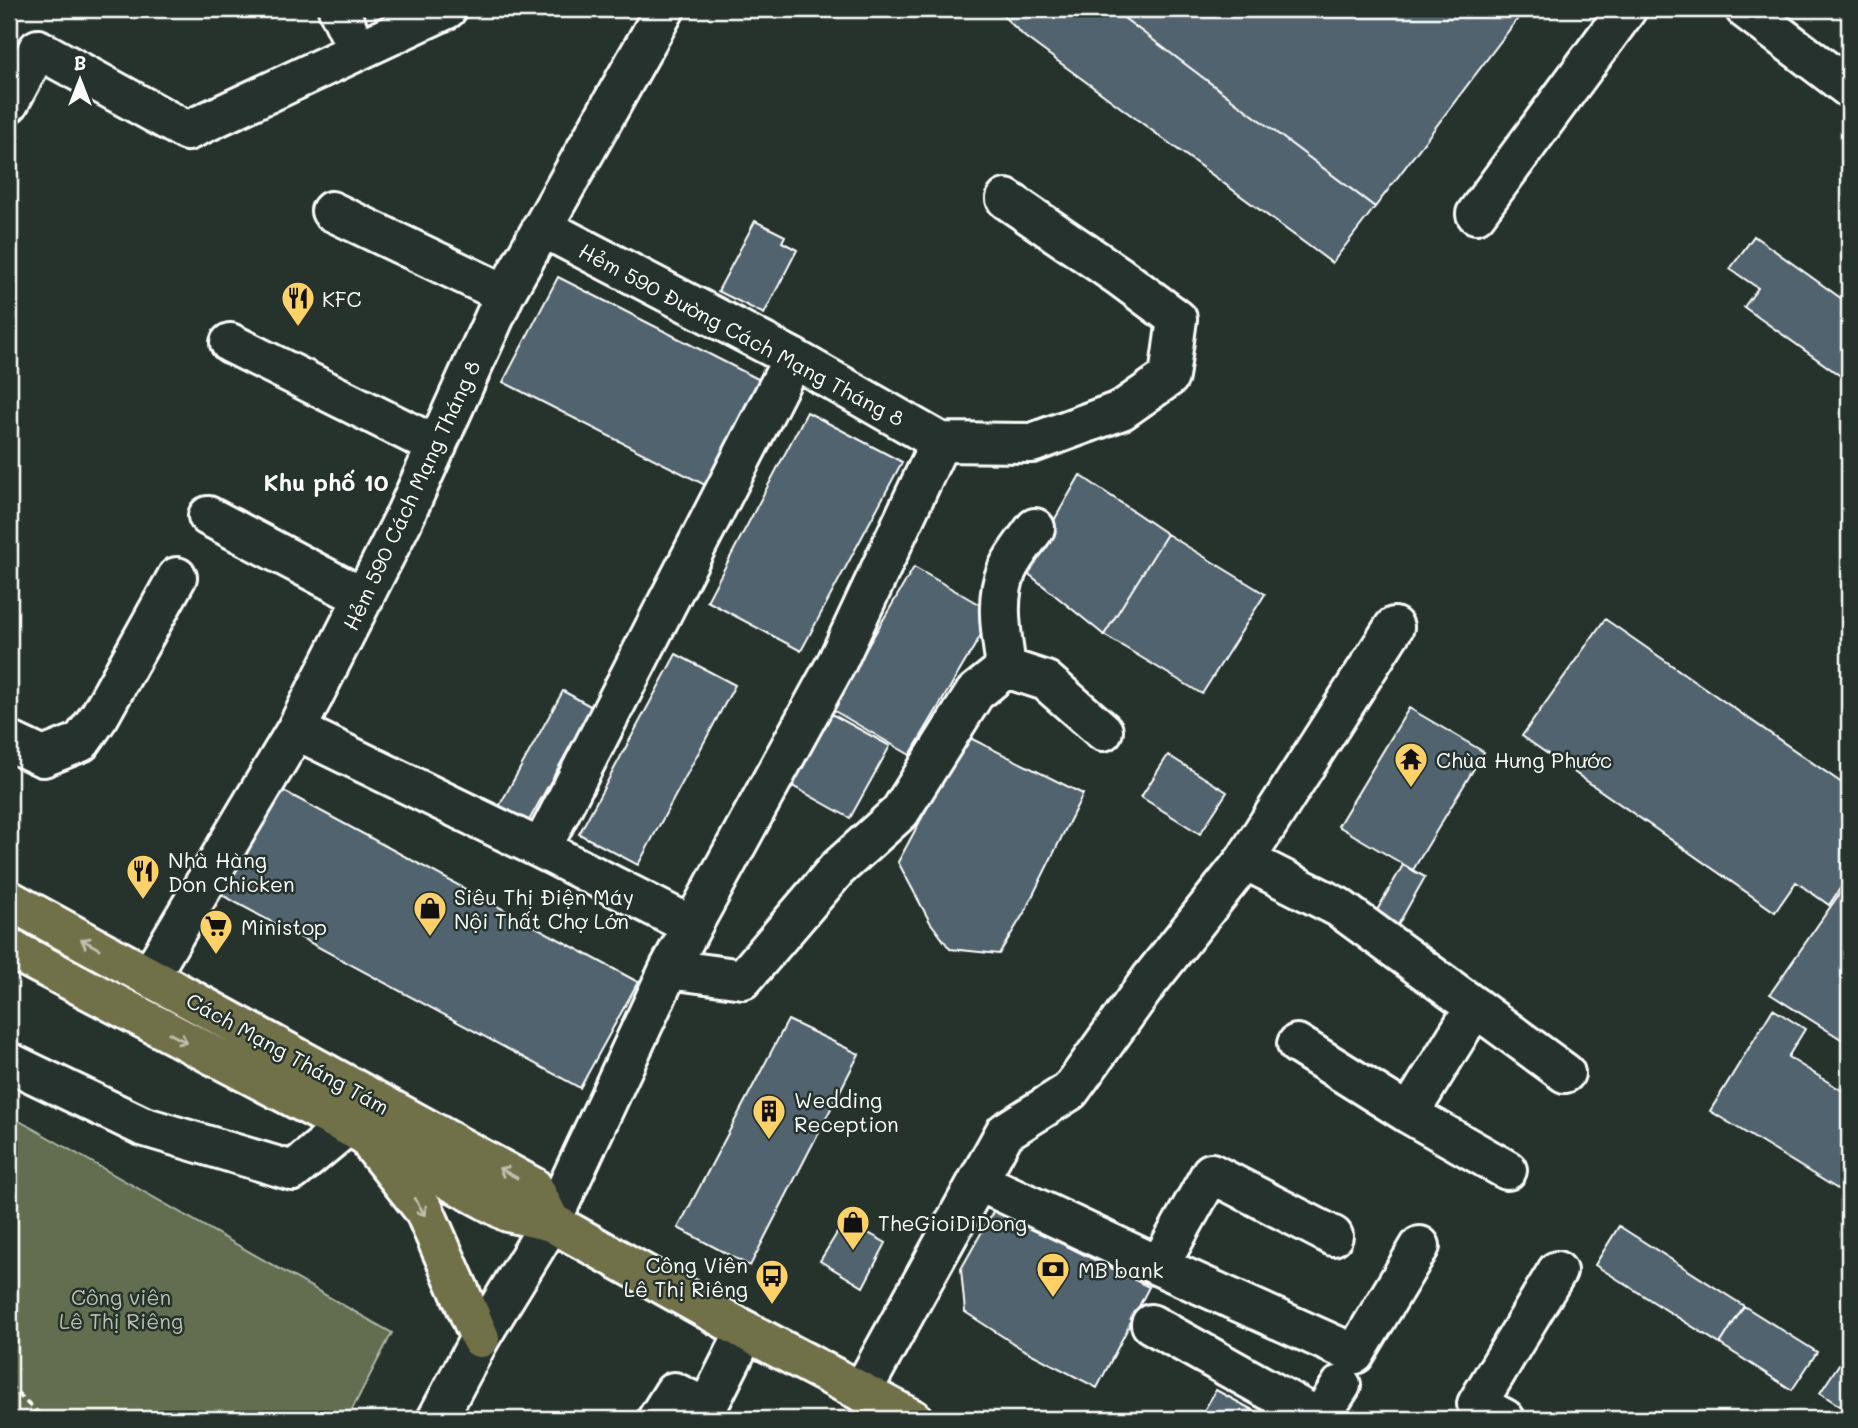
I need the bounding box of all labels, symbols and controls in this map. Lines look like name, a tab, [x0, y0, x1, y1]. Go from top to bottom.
north arrow	[46, 46, 116, 116]
text: B	[74, 50, 86, 75]
street label: Hẻm 590 Đường Cách Mạng Tháng 8	[575, 236, 909, 432]
restaurant icon: KFC	[279, 279, 317, 328]
place label: KFC	[322, 285, 361, 312]
street label: Hẻm 590 Cách Mạng Tháng 8	[336, 356, 486, 634]
district label: Khu phố 10	[263, 467, 389, 497]
temple icon: Chùa Hưng Phước	[1392, 740, 1430, 789]
place label: Chùa Hưng Phước	[1436, 746, 1612, 773]
place label: Nhà Hàng Don Chicken	[168, 846, 295, 897]
restaurant icon: Nhà Hàng Don Chicken	[124, 852, 162, 901]
place label: Siêu Thị Điện Máy Nội Thất Chợ Lớn	[454, 883, 634, 934]
shop icon: Siêu Thị Điện Máy Nội Thất Chợ Lớn	[411, 889, 449, 938]
supermarket icon: Ministop	[197, 907, 235, 956]
place label: Ministop	[241, 913, 327, 940]
one-way arrow	[80, 937, 100, 951]
street label: Cách Mạng Tháng Tám	[182, 986, 394, 1120]
one-way arrow	[168, 1031, 188, 1045]
place label: Wedding Reception	[794, 1086, 899, 1137]
building icon: Wedding Reception	[750, 1092, 788, 1141]
one-way arrow	[498, 1166, 519, 1179]
one-way arrow	[413, 1197, 427, 1216]
shop icon: TheGioiDiDong	[834, 1203, 872, 1252]
place label: TheGioiDiDong	[878, 1209, 1027, 1236]
bank icon: MB bank	[1034, 1250, 1072, 1299]
place label: Công Viên Lê Thị Riêng	[624, 1251, 748, 1302]
place label: MB bank	[1078, 1256, 1164, 1283]
bus stop icon: Công Viên Lê Thị Riêng	[753, 1257, 791, 1306]
park label: Công viên Lê Thị Riêng	[59, 1283, 183, 1334]

